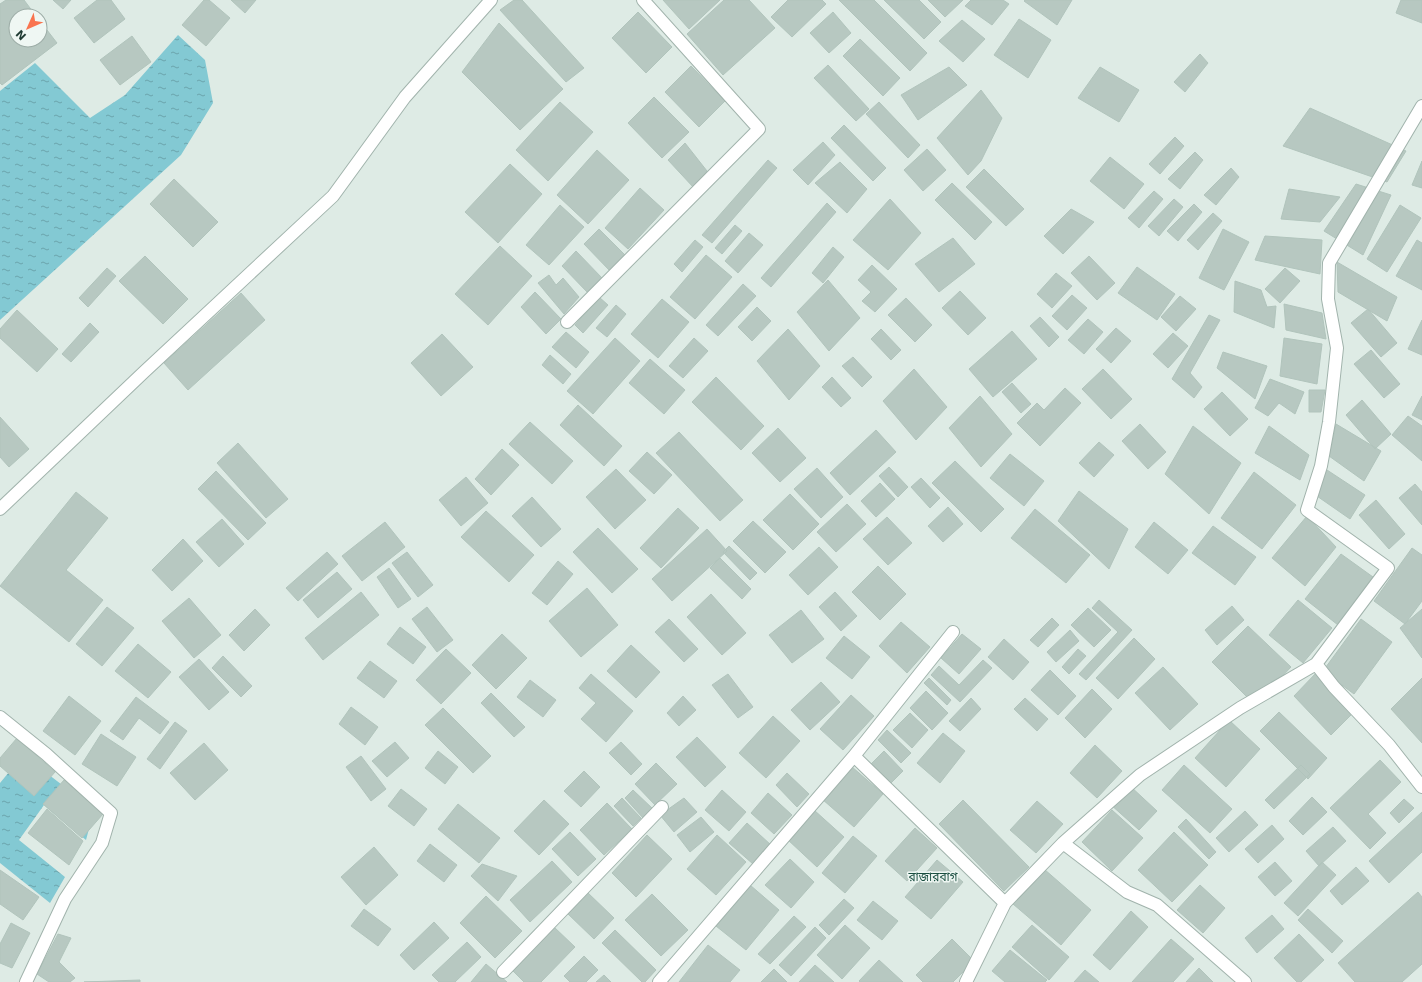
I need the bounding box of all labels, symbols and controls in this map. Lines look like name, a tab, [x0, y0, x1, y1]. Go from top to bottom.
north arrow	[8, 8, 48, 48]
text: N	[13, 27, 29, 43]
district label: রাজারবাগ	[907, 870, 958, 884]

